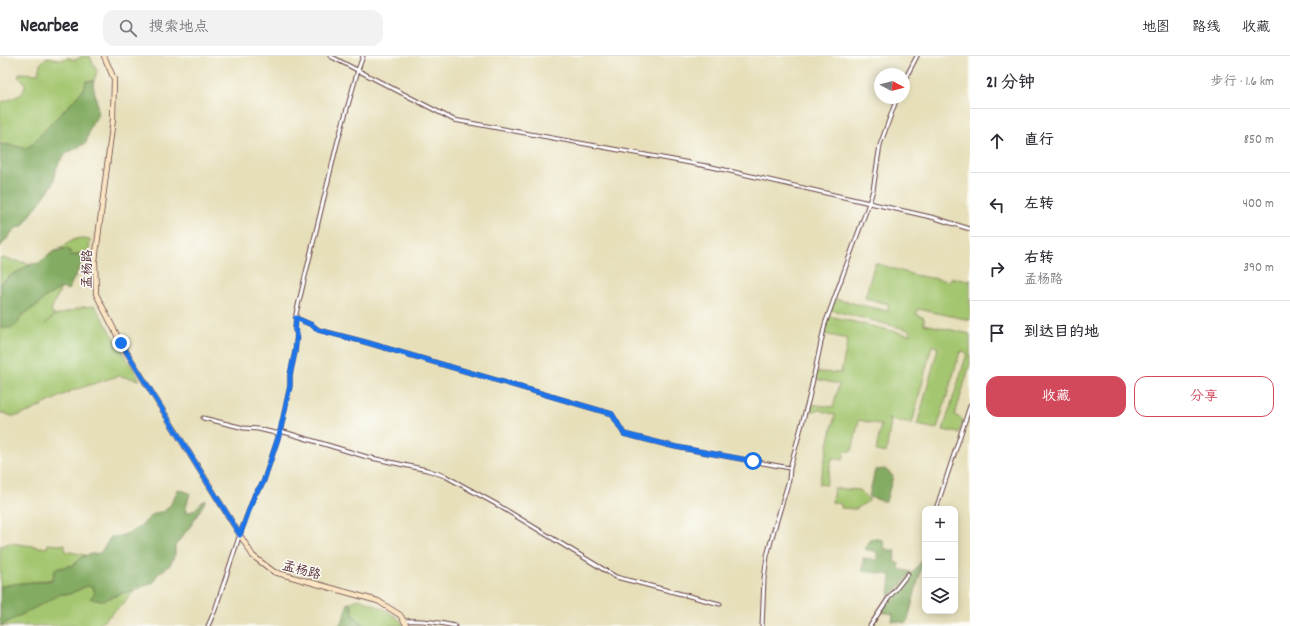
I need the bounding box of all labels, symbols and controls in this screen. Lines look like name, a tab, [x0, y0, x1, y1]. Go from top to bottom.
search box	[103, 10, 383, 46]
text: Nearbee	[20, 14, 79, 41]
icon: search	[117, 17, 139, 39]
text: 搜索地点	[149, 17, 209, 39]
text: 地图	[1142, 18, 1170, 38]
text: 路线	[1192, 18, 1220, 38]
text: 收藏	[1242, 18, 1270, 38]
north arrow	[874, 68, 910, 104]
text: 21 分钟	[986, 72, 1035, 96]
text: 步行 · 1.6 km	[1210, 73, 1274, 92]
icon: ahead	[986, 130, 1008, 152]
text: 直行	[1024, 130, 1054, 152]
text: 850 m	[1244, 131, 1274, 150]
icon: left	[986, 194, 1008, 216]
text: 左转	[1024, 194, 1054, 216]
text: 400 m	[1243, 195, 1274, 214]
text: 右转	[1024, 248, 1054, 270]
street label: 孟杨路	[79, 249, 98, 289]
icon: right	[986, 258, 1008, 280]
text: 390 m	[1243, 259, 1274, 278]
text: 孟杨路	[1024, 271, 1063, 290]
icon: arrive	[986, 322, 1008, 344]
text: 到达目的地	[1024, 322, 1099, 344]
route end	[112, 334, 130, 352]
button: 收藏	[986, 376, 1126, 417]
button: 分享	[1134, 376, 1274, 417]
route start	[744, 452, 762, 470]
map controls	[922, 506, 958, 614]
button: +	[922, 506, 958, 542]
button: −	[922, 542, 958, 578]
street label: 孟杨路	[280, 557, 323, 586]
button: layers	[922, 578, 958, 614]

